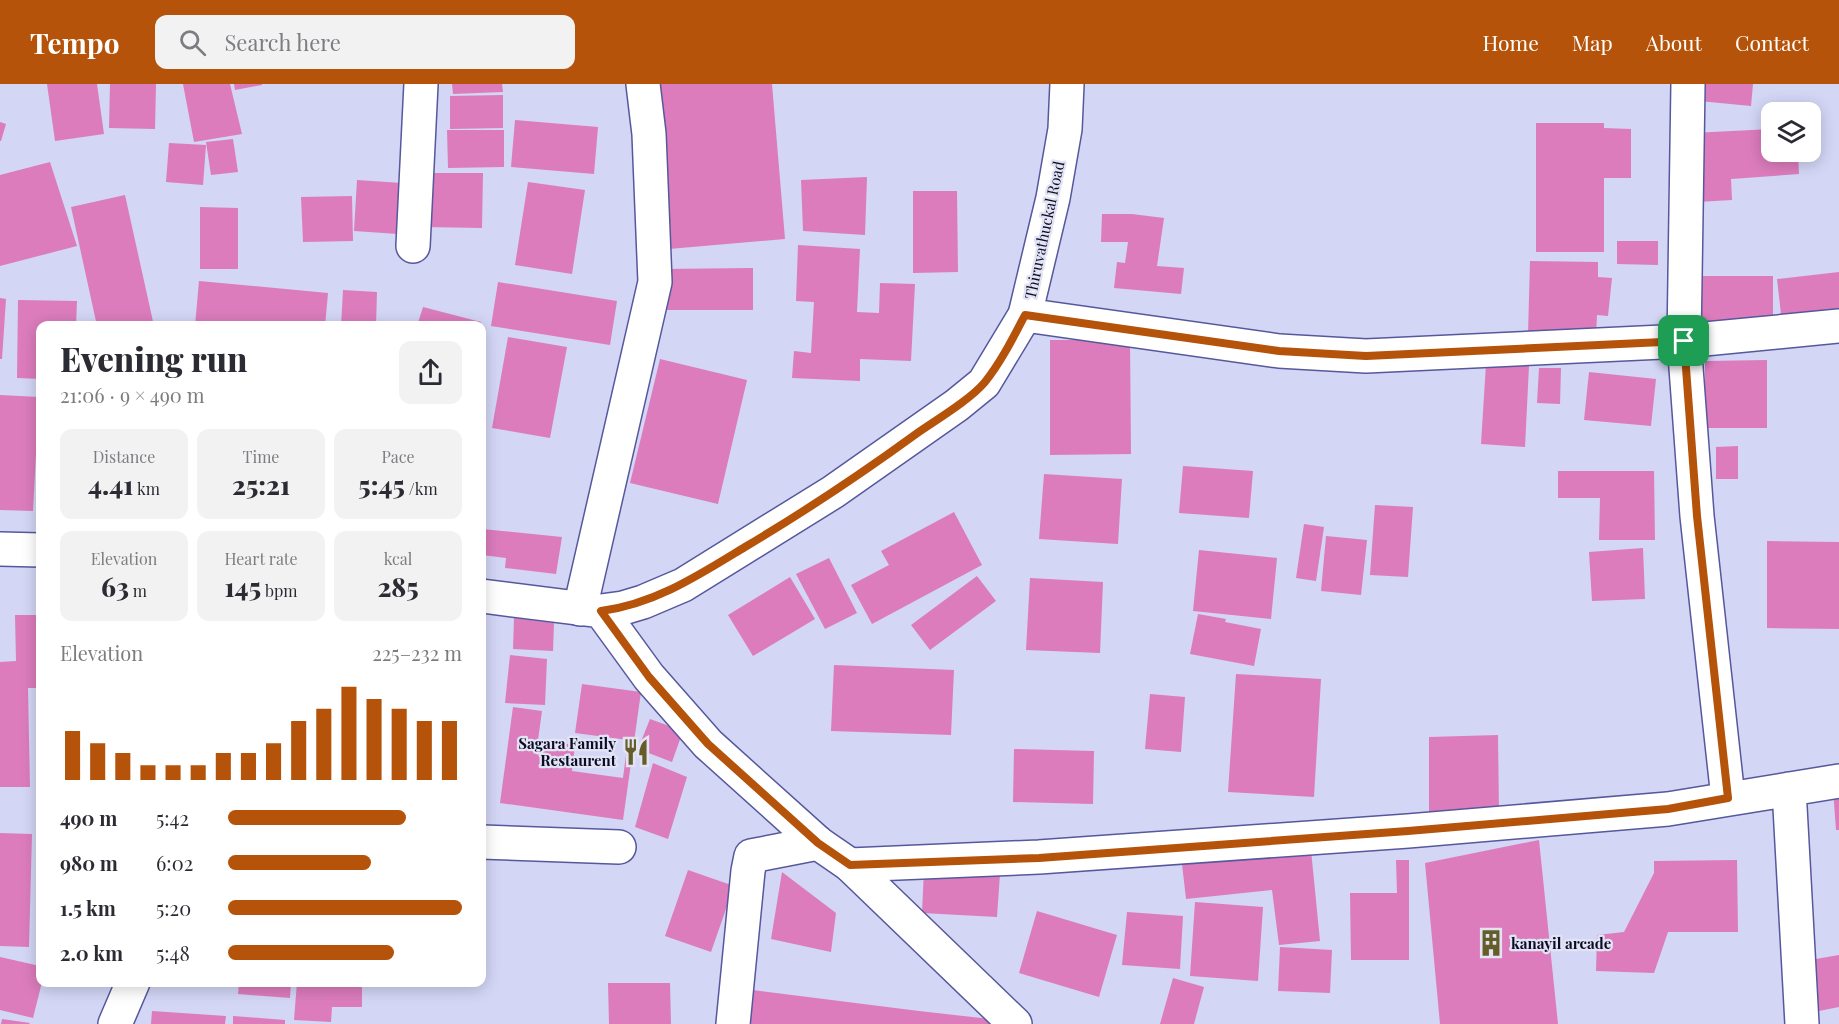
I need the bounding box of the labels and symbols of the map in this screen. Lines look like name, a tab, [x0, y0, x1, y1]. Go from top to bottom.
street label: Thiruvathuckal Road	[1020, 159, 1068, 301]
pin	[1658, 315, 1709, 366]
place label: Sagara Family Restaurent	[518, 733, 617, 770]
restaurant icon: Sagara Family Restaurent	[621, 737, 651, 767]
building icon: kanayil arcade	[1476, 928, 1506, 958]
place label: kanayil arcade	[1511, 933, 1612, 953]

